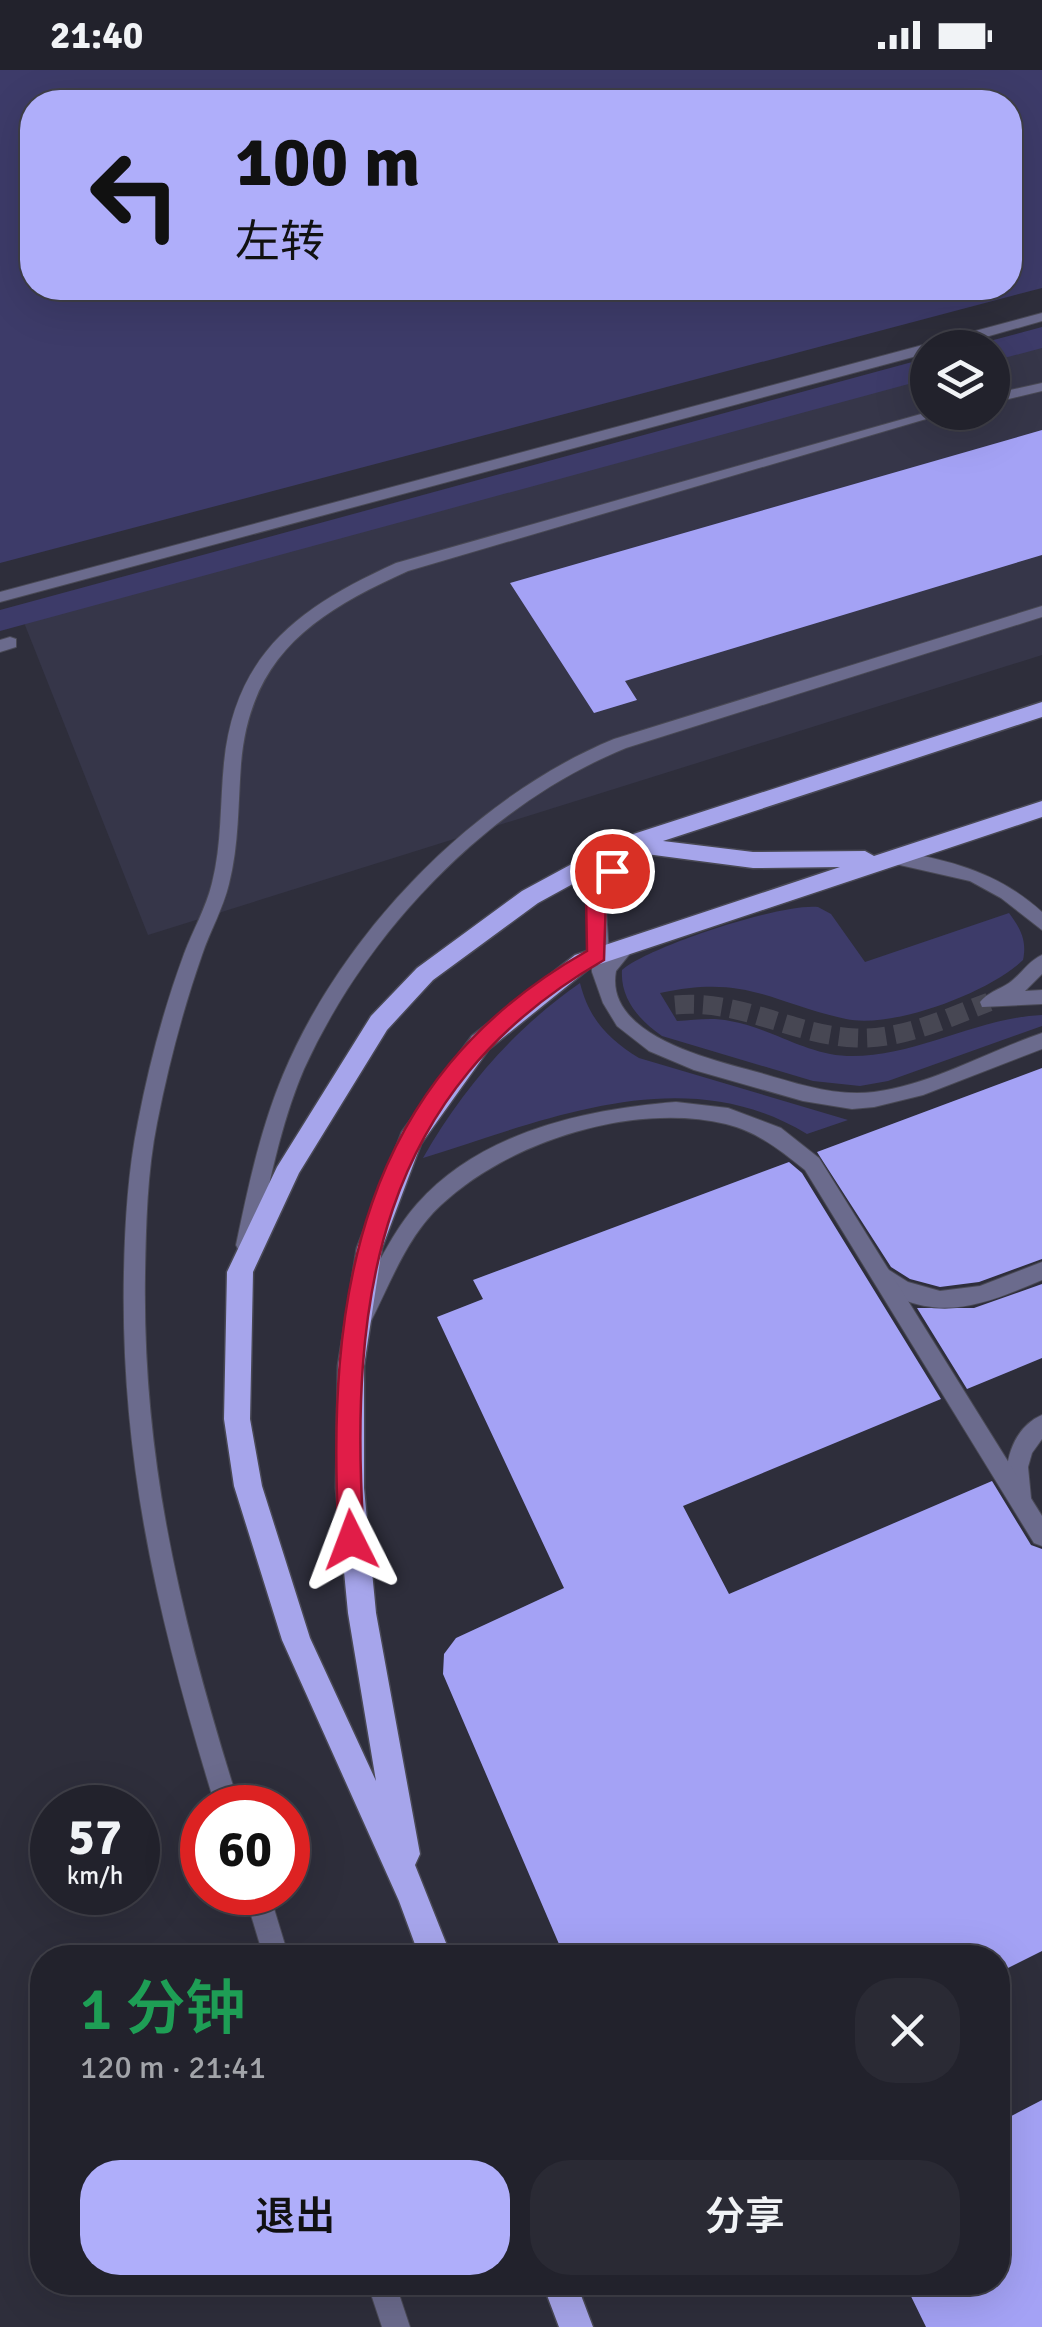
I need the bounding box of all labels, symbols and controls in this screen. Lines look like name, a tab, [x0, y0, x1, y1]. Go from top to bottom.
text: 21:40	[50, 12, 143, 59]
text: 100 m	[235, 119, 420, 205]
icon: left	[70, 130, 200, 260]
text: 左转	[235, 215, 325, 270]
map controls	[910, 330, 1010, 430]
button: layers	[910, 330, 1010, 430]
pin	[570, 829, 655, 914]
icon: arrive	[585, 844, 640, 899]
position arrow	[299, 1488, 403, 1592]
speed limit sign: 60	[180, 1785, 310, 1915]
text: 57	[68, 1807, 122, 1869]
text: km/h	[67, 1860, 123, 1891]
text: 1 分钟	[80, 1973, 246, 2047]
button: close	[855, 1978, 960, 2083]
text: 120 m · 21:41	[80, 2048, 266, 2087]
button: 退出	[80, 2160, 510, 2275]
button: 分享	[530, 2160, 960, 2275]

